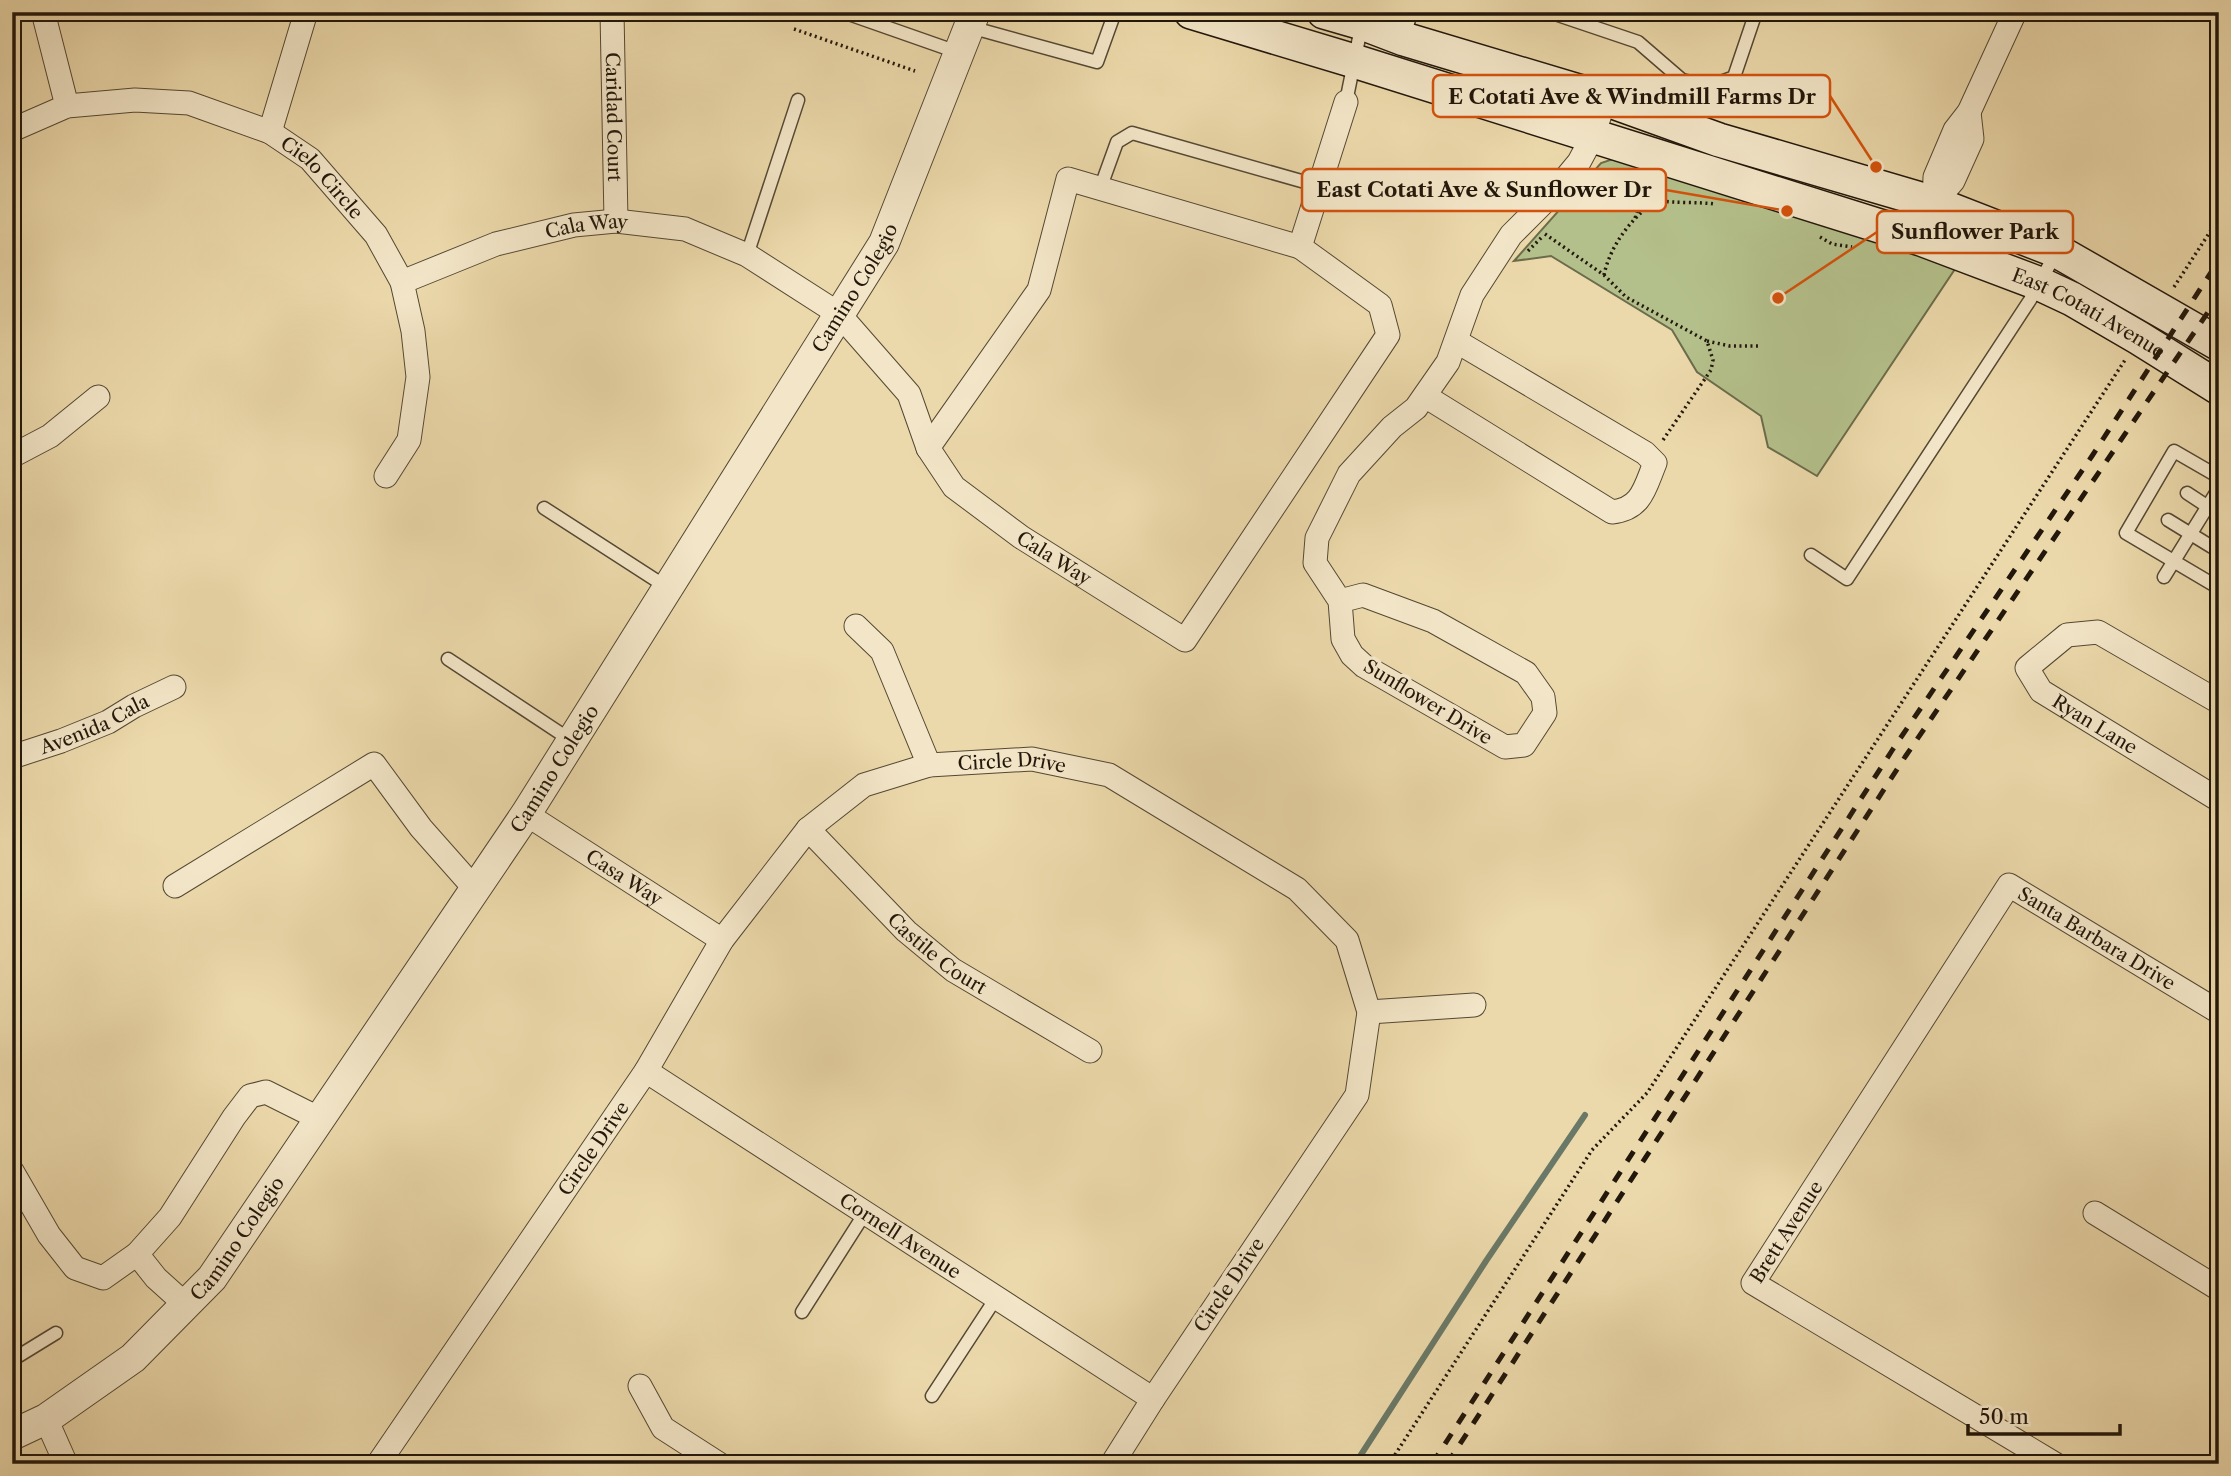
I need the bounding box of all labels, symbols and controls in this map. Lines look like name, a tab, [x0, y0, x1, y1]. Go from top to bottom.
street label: Caridad Court	[601, 52, 627, 182]
callout: E Cotati Ave & Windmill Farms Dr	[1433, 75, 1830, 117]
text: E Cotati Ave & Windmill Farms Dr	[1448, 84, 1817, 109]
street label: Cielo Circle	[277, 131, 368, 223]
callout: East Cotati Ave & Sunflower Dr	[1302, 169, 1666, 211]
text: East Cotati Ave & Sunflower Dr	[1316, 177, 1652, 202]
street label: Cala Way	[543, 209, 630, 243]
callout: Sunflower Park	[1877, 211, 2073, 253]
text: Sunflower Park	[1891, 219, 2060, 244]
street label: Camino Colegio	[807, 220, 902, 357]
street label: East Cotati Avenue	[2009, 263, 2169, 363]
street label: Cala Way	[1013, 526, 1096, 590]
street label: Sunflower Drive	[1360, 655, 1496, 749]
street label: Avenida Cala	[36, 689, 153, 759]
street label: Ryan Lane	[2048, 689, 2142, 759]
street label: Camino Colegio	[505, 700, 603, 837]
street label: Circle Drive	[957, 747, 1068, 777]
street label: Casa Way	[582, 844, 667, 911]
street label: Santa Barbara Drive	[2014, 882, 2180, 995]
street label: Castile Court	[883, 908, 991, 999]
street label: Circle Drive	[553, 1097, 633, 1200]
street label: Camino Colegio	[185, 1172, 289, 1305]
street label: Brett Avenue	[1745, 1176, 1827, 1287]
street label: Cornell Avenue	[835, 1188, 965, 1283]
street label: Circle Drive	[1189, 1233, 1269, 1337]
scale bar	[1968, 1392, 2121, 1436]
text: 50 m	[1979, 1404, 2029, 1429]

